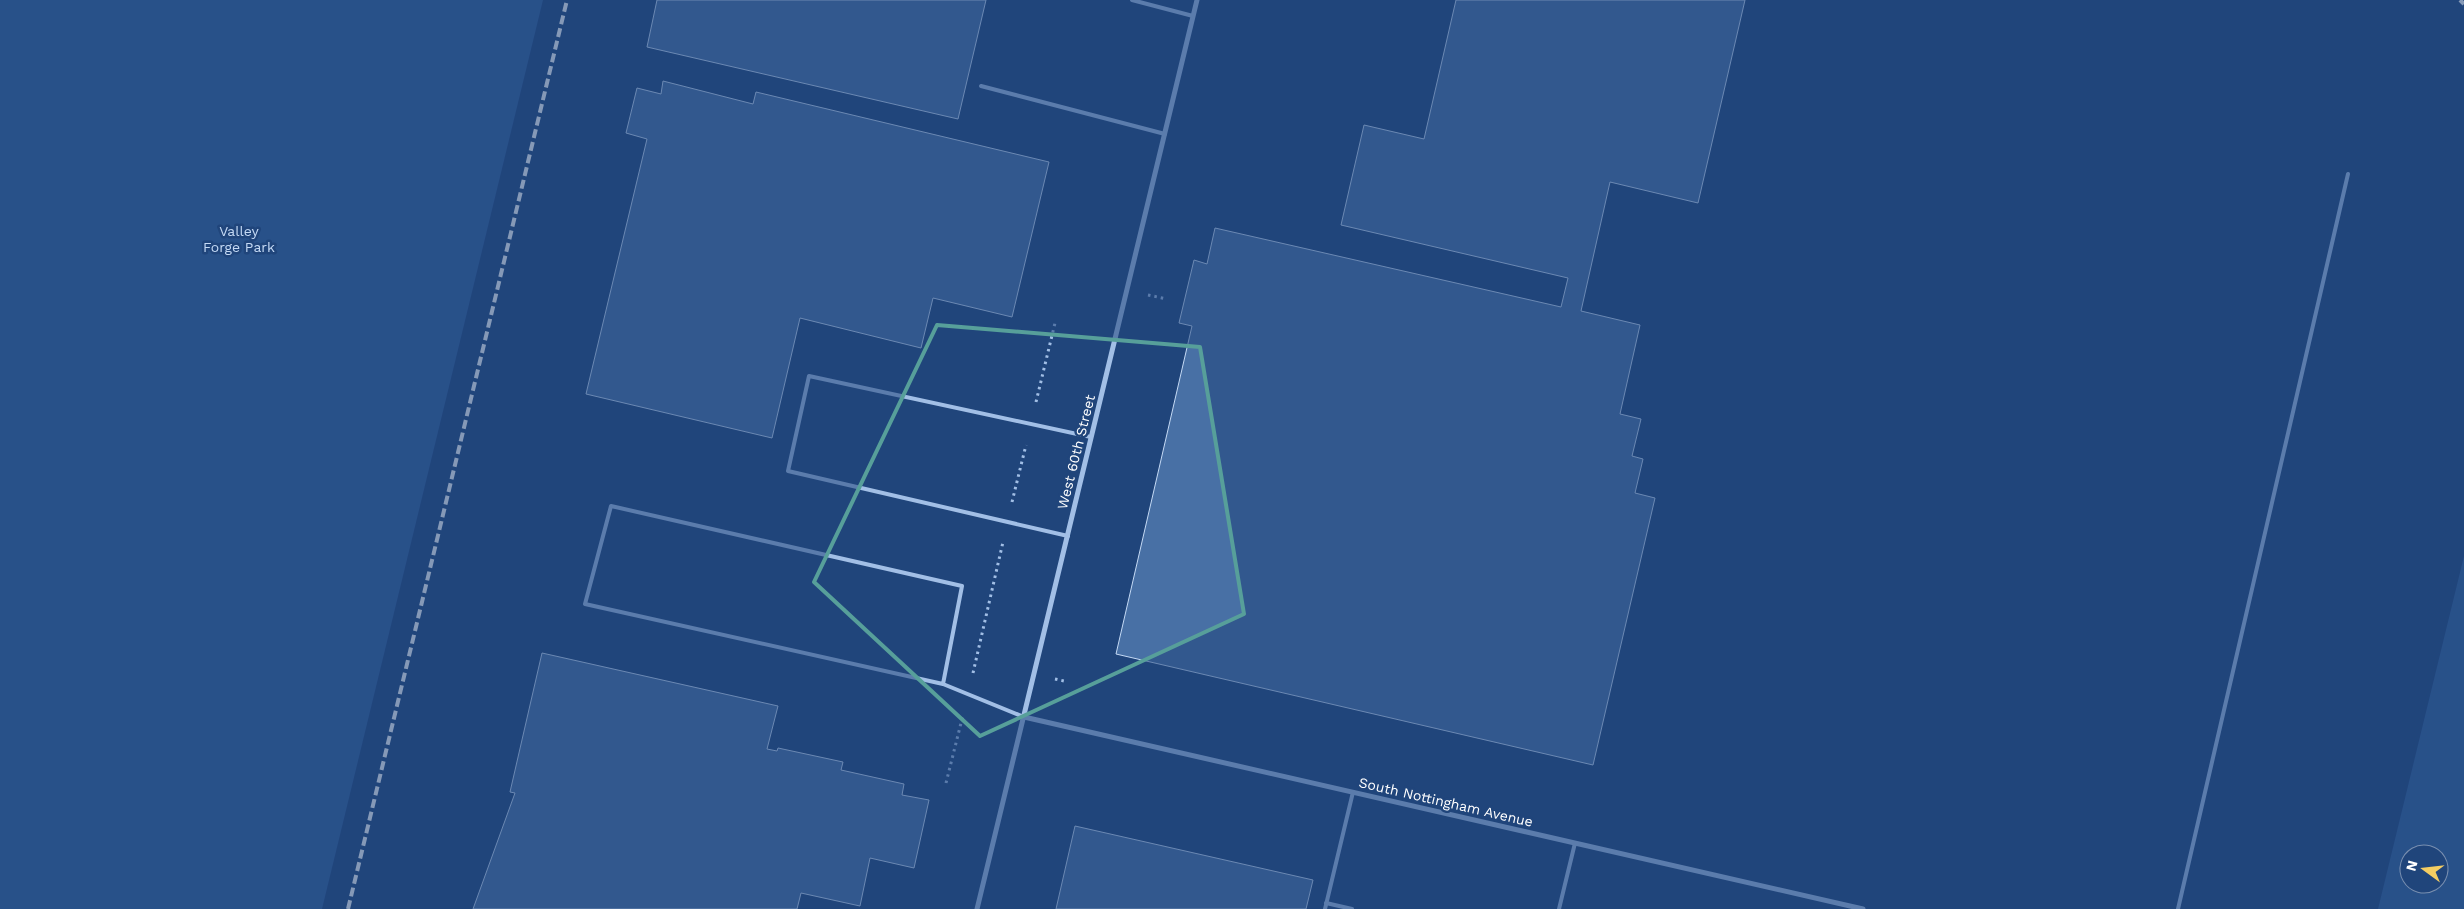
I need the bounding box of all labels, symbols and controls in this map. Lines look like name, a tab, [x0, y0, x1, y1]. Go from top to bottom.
park label: Valley Forge Park	[203, 223, 275, 255]
street label: West 60th Street	[1054, 393, 1098, 511]
street label: South Nottingham Avenue	[1357, 774, 1535, 830]
north arrow	[2399, 844, 2449, 894]
text: N	[2402, 859, 2421, 873]

